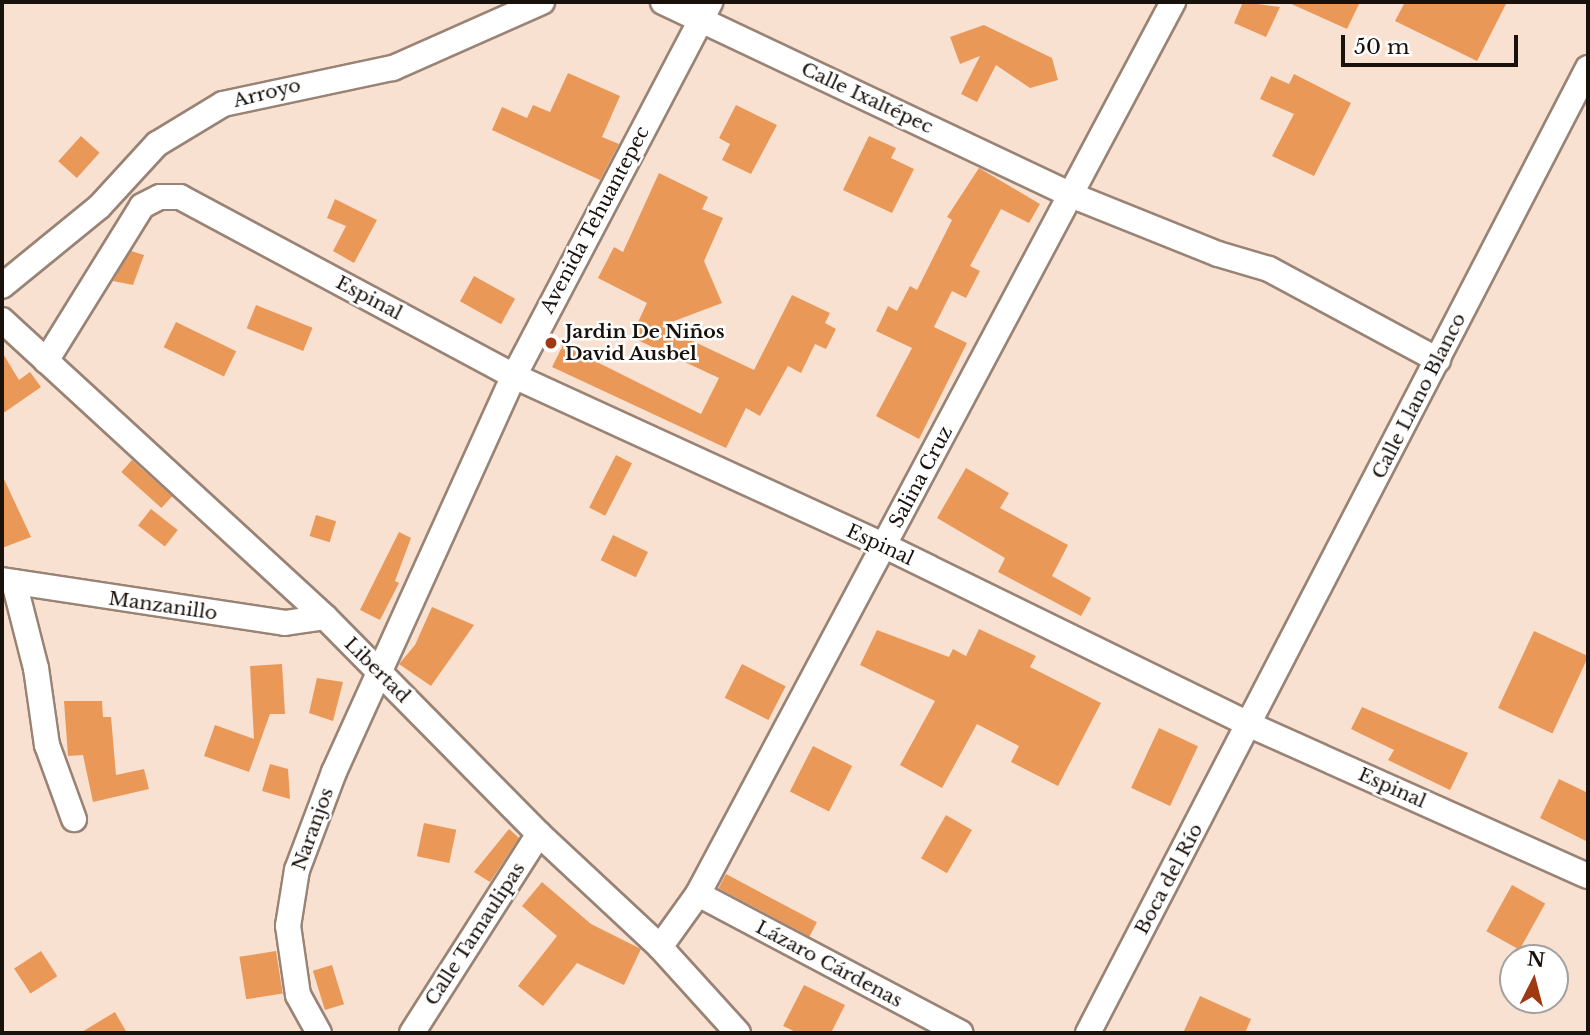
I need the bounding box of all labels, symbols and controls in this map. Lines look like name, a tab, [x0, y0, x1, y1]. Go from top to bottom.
scale bar	[1345, 21, 1522, 65]
text: 50 m	[1354, 34, 1409, 60]
street label: Calle Ixaltépec	[798, 58, 936, 138]
street label: Arroyo	[231, 74, 303, 112]
street label: Avenida Tehuantepec	[536, 122, 654, 318]
street label: Espinal	[332, 271, 406, 325]
street label: Calle Llano Blanco	[1367, 309, 1471, 483]
place label: Jardin De Niños David Ausbel	[565, 321, 725, 365]
marker: Jardin De Niños David Ausbel	[543, 335, 559, 351]
street label: Salina Cruz	[885, 422, 957, 532]
street label: Espinal	[843, 520, 917, 570]
street label: Manzanillo	[107, 587, 219, 625]
street label: Libertad	[340, 633, 414, 707]
street label: Espinal	[1355, 763, 1429, 813]
street label: Naranjos	[288, 784, 338, 874]
street label: Boca del Río	[1130, 820, 1208, 938]
street label: Calle Tamaulipas	[420, 858, 530, 1010]
street label: Lázaro Cárdenas	[752, 916, 906, 1012]
north arrow	[1499, 944, 1569, 1014]
text: N	[1526, 947, 1546, 972]

